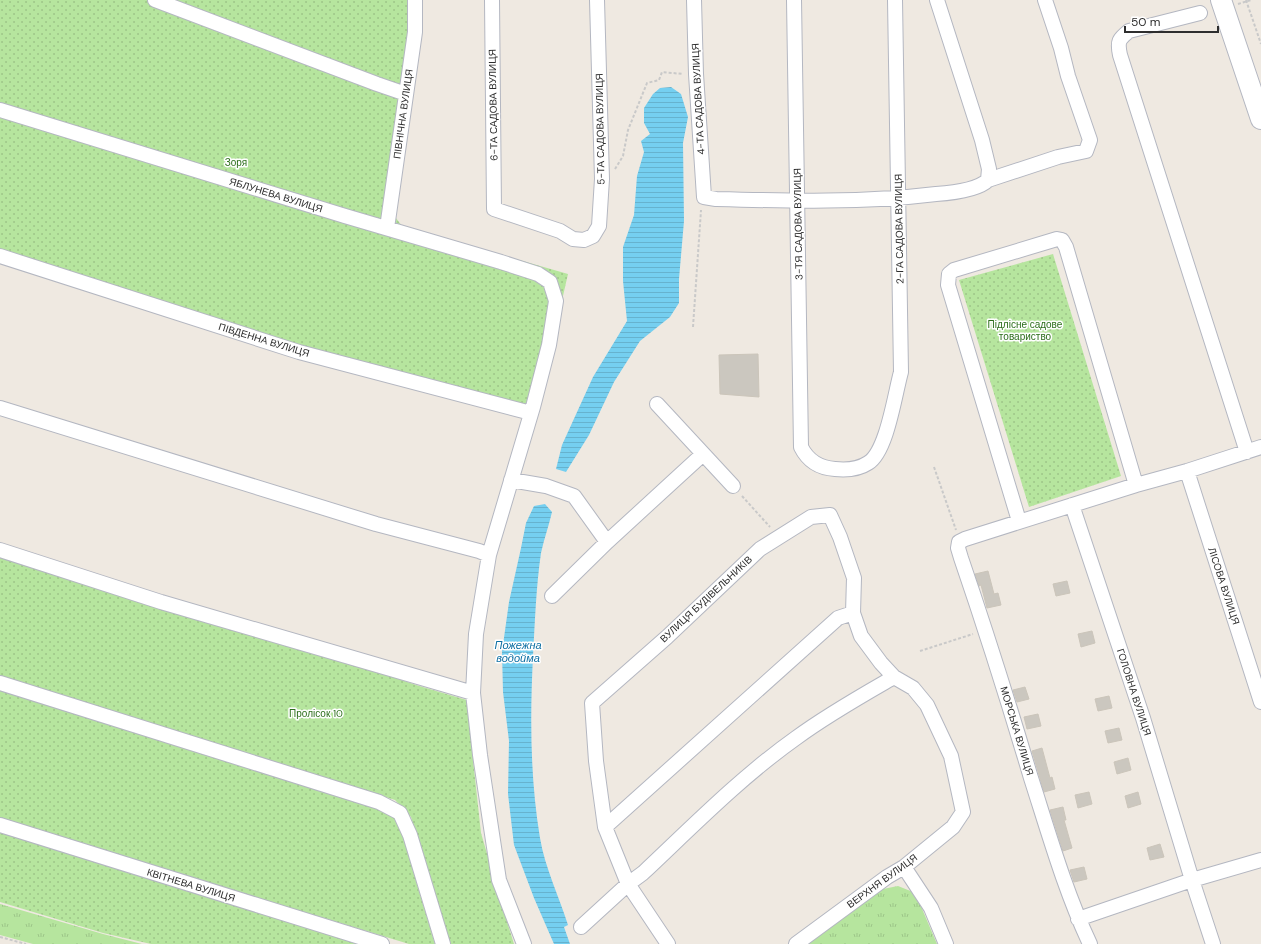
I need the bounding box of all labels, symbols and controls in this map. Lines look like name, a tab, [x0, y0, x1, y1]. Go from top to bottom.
scale bar	[1125, 8, 1218, 34]
text: 50 m	[1131, 14, 1160, 30]
street label: 4-ТА САДОВА ВУЛИЦЯ	[689, 43, 707, 155]
street label: 6-ТА САДОВА ВУЛИЦЯ	[486, 49, 500, 161]
street label: ПІВНІЧНА ВУЛИЦЯ	[390, 68, 416, 160]
street label: 5-ТА САДОВА ВУЛИЦЯ	[593, 73, 607, 185]
park label: Зоря	[225, 156, 247, 169]
street label: 3-ТЯ САДОВА ВУЛИЦЯ	[791, 168, 805, 280]
street label: 2-ГА САДОВА ВУЛИЦЯ	[892, 174, 906, 284]
street label: ЯБЛУНЕВА ВУЛИЦЯ	[228, 175, 324, 215]
park label: Підлісне садове товариство	[988, 318, 1063, 343]
street label: ПІВДЕННА ВУЛИЦЯ	[217, 320, 311, 360]
street label: ЛІСОВА ВУЛИЦЯ	[1205, 546, 1243, 626]
street label: ВУЛИЦЯ БУДІВЕЛЬНИКІВ	[657, 553, 755, 645]
water label: Пожежна водойма	[494, 638, 542, 665]
street label: ГОЛОВНА ВУЛИЦЯ	[1114, 647, 1154, 737]
street label: МОРСЬКА ВУЛИЦЯ	[997, 685, 1037, 777]
park label: Пролісок 10	[289, 707, 343, 720]
street label: ВЕРХНЯ ВУЛИЦЯ	[844, 851, 920, 911]
street label: КВІТНЕВА ВУЛИЦЯ	[145, 865, 237, 905]

